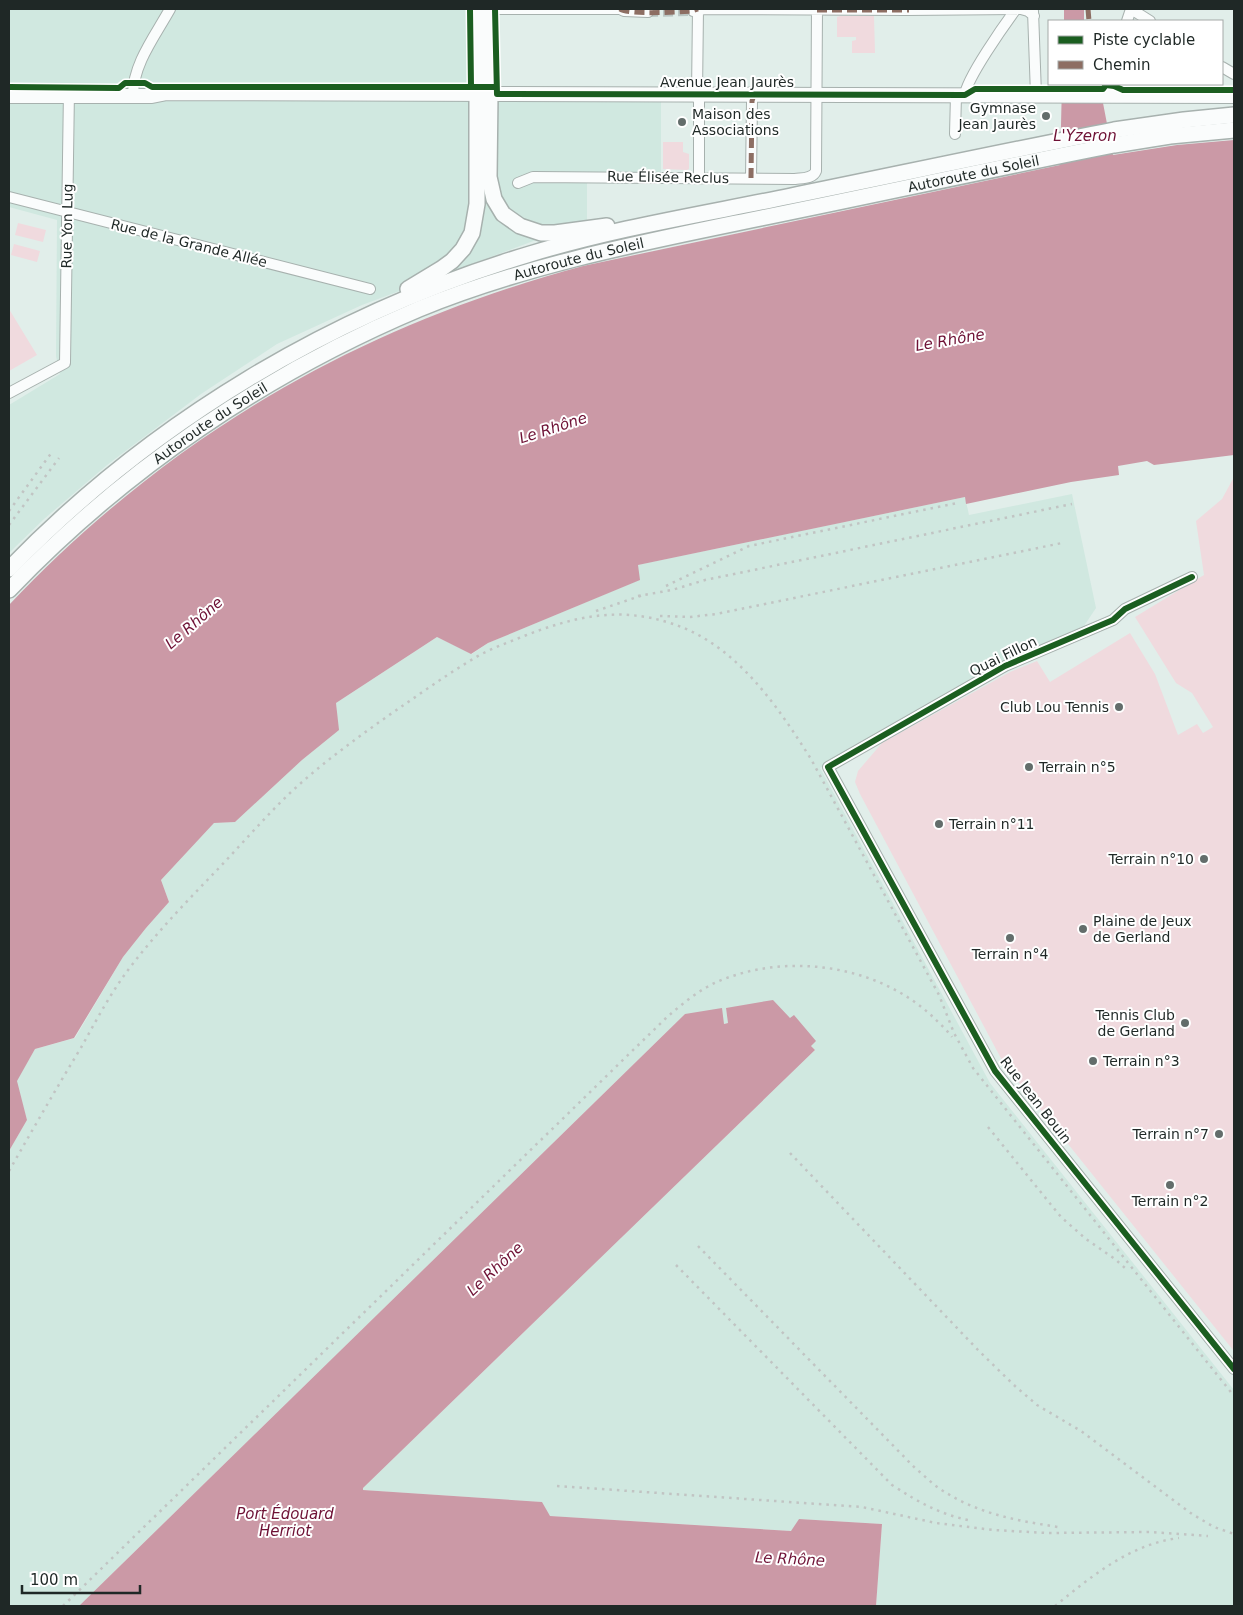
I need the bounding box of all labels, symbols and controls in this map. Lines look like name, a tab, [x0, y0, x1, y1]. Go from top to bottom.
legend	[1048, 20, 1223, 85]
text: Piste cyclable	[1093, 31, 1195, 49]
text: Chemin	[1093, 56, 1151, 74]
street label: Avenue Jean Jaurès	[660, 74, 794, 90]
place label: Gymnase Jean Jaurès	[957, 100, 1036, 132]
place label: Maison des Associations	[692, 106, 779, 138]
marker: Gymnase Jean Jaurès	[1040, 110, 1052, 122]
marker: Maison des Associations	[676, 116, 688, 128]
water label: L'Yzeron	[1053, 127, 1117, 145]
street label: Autoroute du Soleil	[906, 152, 1041, 195]
street label: Rue Élisée Reclus	[607, 168, 729, 186]
street label: Rue Yon Lug	[58, 183, 76, 269]
street label: Rue de la Grande Allée	[109, 216, 269, 270]
street label: Autoroute du Soleil	[512, 235, 645, 283]
water label: Le Rhône	[914, 325, 986, 355]
street label: Autoroute du Soleil	[150, 379, 270, 467]
water label: Le Rhône	[517, 409, 589, 447]
water label: Le Rhône	[162, 593, 226, 653]
street label: Quai Fillon	[967, 633, 1039, 679]
place label: Club Lou Tennis	[1000, 699, 1109, 715]
marker: Club Lou Tennis	[1113, 701, 1125, 713]
place label: Terrain n°5	[1038, 759, 1116, 775]
marker: Terrain n°5	[1023, 761, 1035, 773]
place label: Terrain n°11	[948, 816, 1035, 832]
marker: Terrain n°11	[933, 818, 945, 830]
place label: Terrain n°10	[1107, 851, 1194, 867]
marker: Terrain n°10	[1198, 853, 1210, 865]
place label: Plaine de Jeux de Gerland	[1093, 913, 1192, 945]
marker: Plaine de Jeux de Gerland	[1077, 923, 1089, 935]
marker: Terrain n°4	[1004, 932, 1016, 944]
place label: Terrain n°4	[971, 946, 1048, 962]
place label: Tennis Club de Gerland	[1094, 1007, 1175, 1039]
marker: Tennis Club de Gerland	[1179, 1017, 1191, 1029]
place label: Terrain n°3	[1102, 1053, 1180, 1069]
street label: Rue Jean Bouin	[997, 1054, 1075, 1146]
marker: Terrain n°3	[1087, 1055, 1099, 1067]
place label: Terrain n°7	[1131, 1126, 1209, 1142]
marker: Terrain n°7	[1213, 1128, 1225, 1140]
marker: Terrain n°2	[1164, 1179, 1176, 1191]
place label: Terrain n°2	[1131, 1193, 1208, 1209]
water label: Le Rhône	[463, 1238, 527, 1300]
water label: Port Édouard Herriot	[236, 1504, 334, 1540]
water label: Le Rhône	[754, 1548, 826, 1570]
scale bar	[22, 1562, 140, 1594]
text: 100 m	[30, 1571, 78, 1589]

